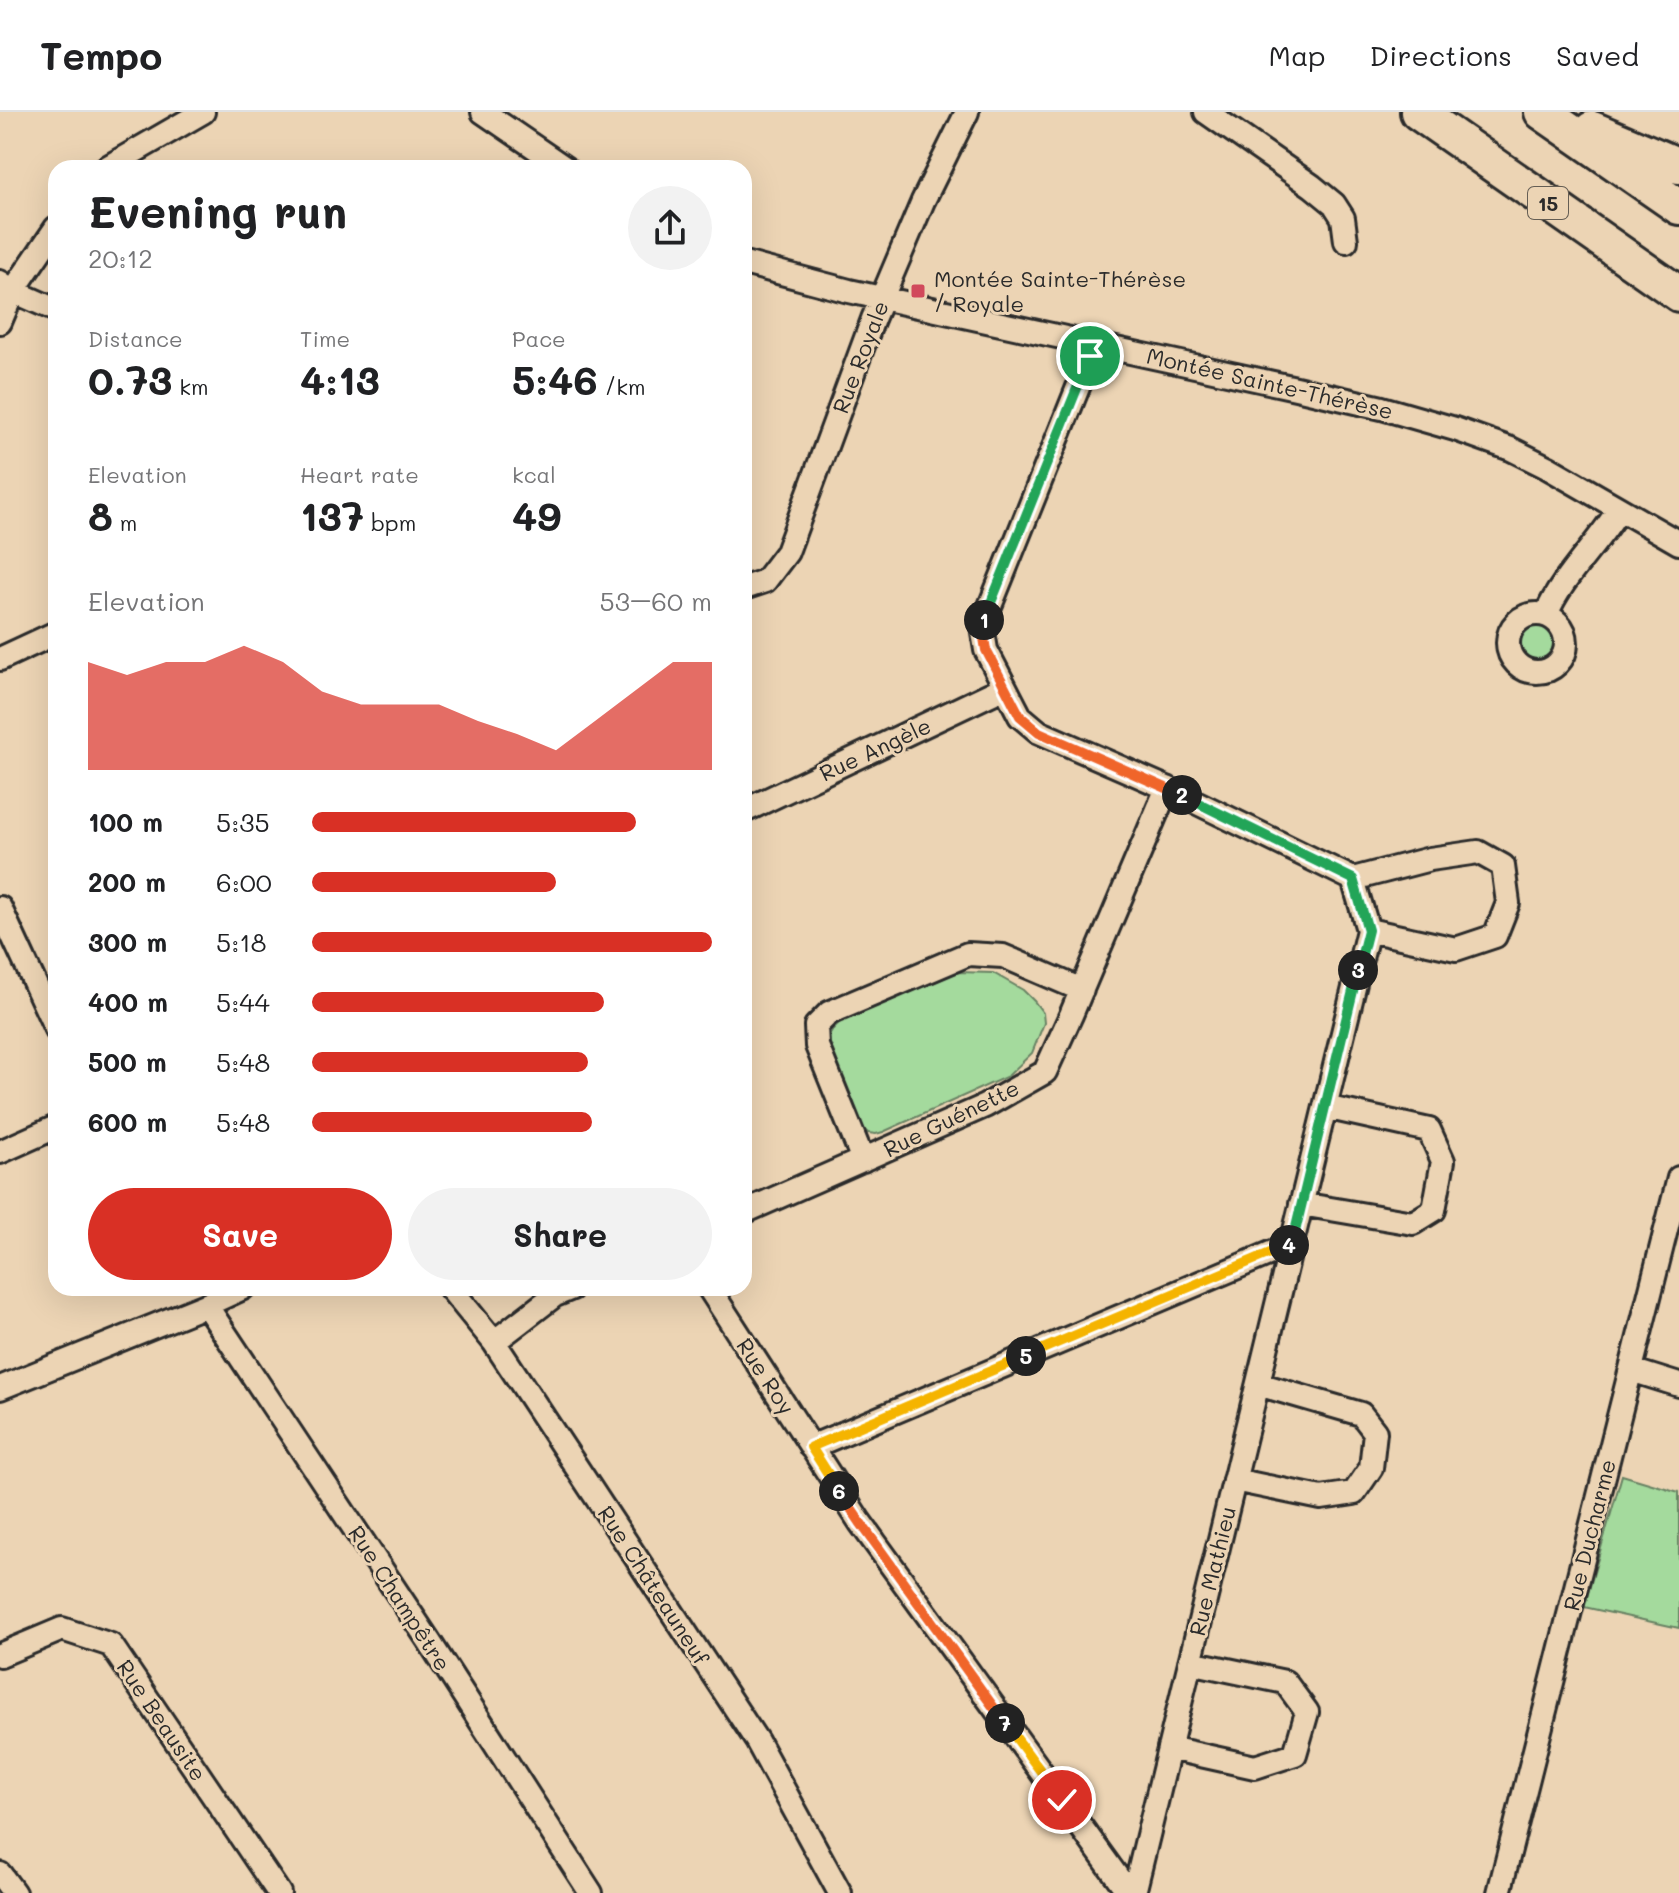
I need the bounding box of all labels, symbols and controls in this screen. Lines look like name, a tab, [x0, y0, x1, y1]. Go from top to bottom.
text: Tempo	[40, 30, 162, 80]
text: Map	[1269, 37, 1326, 73]
text: Directions	[1370, 37, 1512, 73]
text: Saved	[1556, 37, 1639, 73]
text: Evening run	[88, 182, 347, 239]
button: share	[628, 186, 712, 270]
road number: 15	[1528, 187, 1568, 219]
text: 20:12	[88, 241, 153, 275]
place label: Montée Sainte-Thérèse / Royale	[934, 264, 1186, 318]
marker: Montée Sainte-Thérèse / Royale	[909, 282, 927, 300]
street label: Rue Royale	[825, 297, 895, 417]
pin	[1056, 322, 1124, 390]
text: Distance	[88, 324, 183, 353]
text: Time	[300, 324, 350, 353]
text: Pace	[512, 324, 566, 353]
icon: arrive	[1068, 334, 1112, 378]
street label: Montée Sainte-Thérèse	[1144, 341, 1396, 425]
text: 0.73	[88, 353, 172, 405]
text: 4:13	[300, 353, 380, 405]
text: 5:46	[512, 353, 598, 405]
text: km	[172, 372, 209, 401]
text: /km	[598, 372, 645, 401]
text: Elevation	[88, 460, 187, 489]
text: Heart rate	[300, 460, 419, 489]
text: kcal	[512, 460, 556, 489]
text: 8	[88, 489, 113, 541]
text: 137	[300, 489, 364, 541]
text: 49	[512, 489, 561, 541]
text: m	[113, 508, 137, 537]
text: bpm	[364, 508, 416, 537]
text: Elevation	[88, 584, 205, 618]
text: 53–60 m	[600, 584, 712, 618]
pin: 1	[964, 600, 1004, 640]
text: 1	[979, 605, 989, 634]
street label: Rue Angèle	[815, 711, 935, 787]
pin: 2	[1162, 775, 1202, 815]
text: 2	[1176, 780, 1188, 809]
text: 100 m	[88, 805, 163, 839]
text: 5:35	[216, 805, 270, 839]
text: 200 m	[88, 865, 166, 899]
text: 6:00	[216, 865, 272, 899]
text: 300 m	[88, 925, 167, 959]
text: 5:18	[216, 925, 267, 959]
pin: 3	[1338, 950, 1378, 990]
text: 3	[1351, 955, 1365, 984]
text: 400 m	[88, 985, 168, 1019]
text: 5:44	[216, 985, 270, 1019]
text: 500 m	[88, 1045, 167, 1079]
text: 5:48	[216, 1045, 270, 1079]
street label: Rue Guénette	[878, 1073, 1024, 1163]
text: 600 m	[88, 1105, 167, 1139]
text: 5:48	[216, 1105, 270, 1139]
button: Save	[88, 1188, 392, 1280]
button: Share	[408, 1188, 712, 1280]
pin: 4	[1269, 1225, 1309, 1265]
text: 4	[1282, 1230, 1296, 1259]
street label: Rue Roy	[731, 1332, 801, 1420]
pin: 5	[1006, 1336, 1046, 1376]
text: 5	[1020, 1341, 1032, 1370]
street label: Rue Ducharme	[1556, 1456, 1622, 1614]
pin: 6	[819, 1471, 859, 1511]
text: 6	[832, 1476, 846, 1505]
street label: Rue Châteauneuf	[592, 1500, 717, 1670]
street label: Rue Mathieu	[1182, 1503, 1242, 1639]
street label: Rue Champêtre	[342, 1520, 458, 1676]
street label: Rue Beausite	[111, 1654, 213, 1786]
pin: 7	[985, 1703, 1025, 1743]
text: 7	[999, 1708, 1011, 1737]
pin	[1028, 1766, 1096, 1834]
icon: check	[1040, 1778, 1084, 1822]

